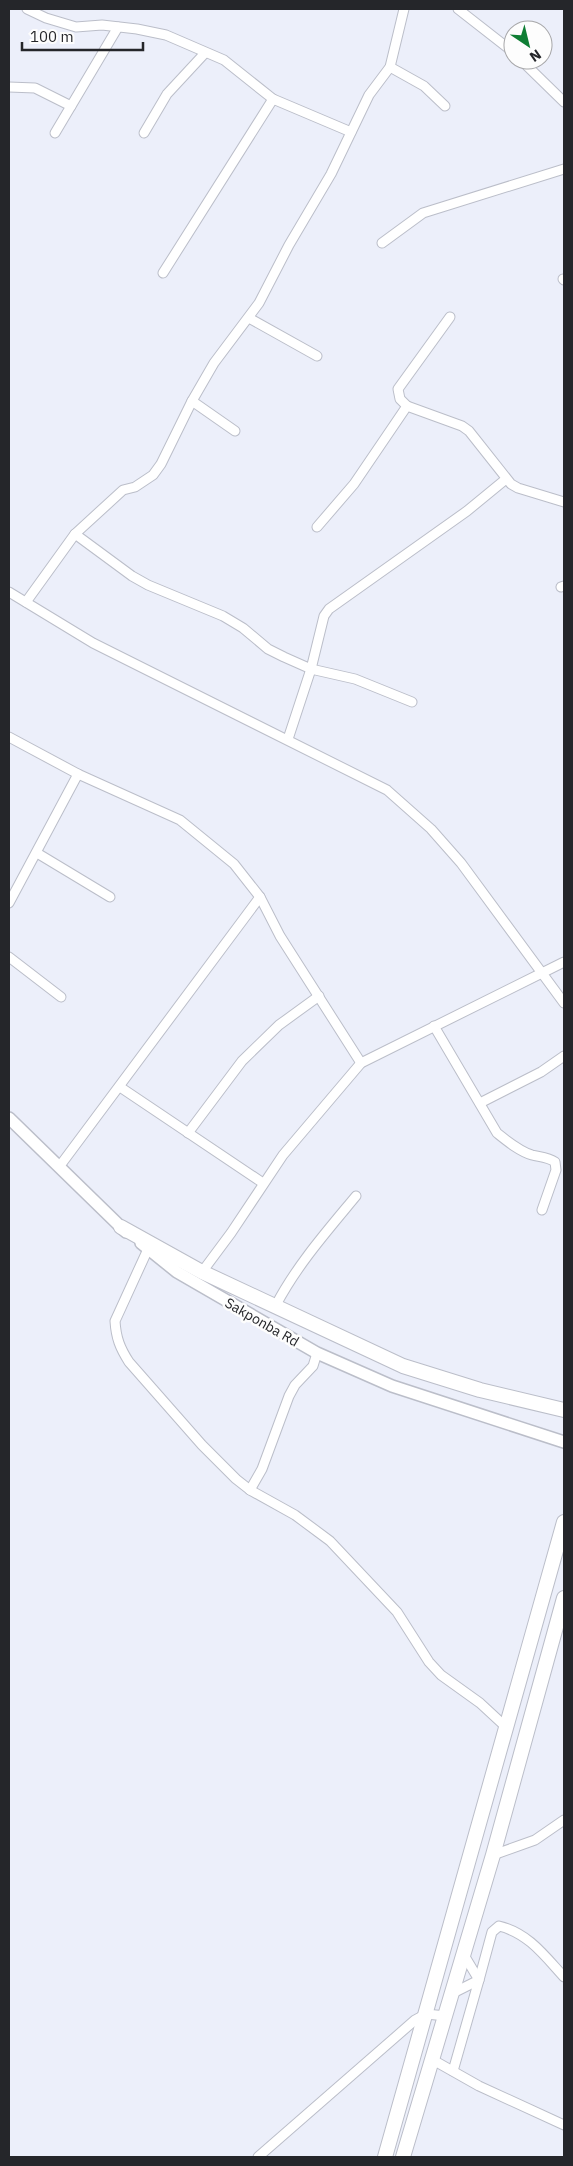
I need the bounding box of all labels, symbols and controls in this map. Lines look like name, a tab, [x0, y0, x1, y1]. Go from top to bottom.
scale bar	[22, 20, 144, 52]
north arrow	[503, 20, 553, 70]
text: 100 m	[30, 27, 74, 46]
text: N	[526, 45, 545, 66]
street label: Sakponba Rd	[222, 1294, 302, 1350]

